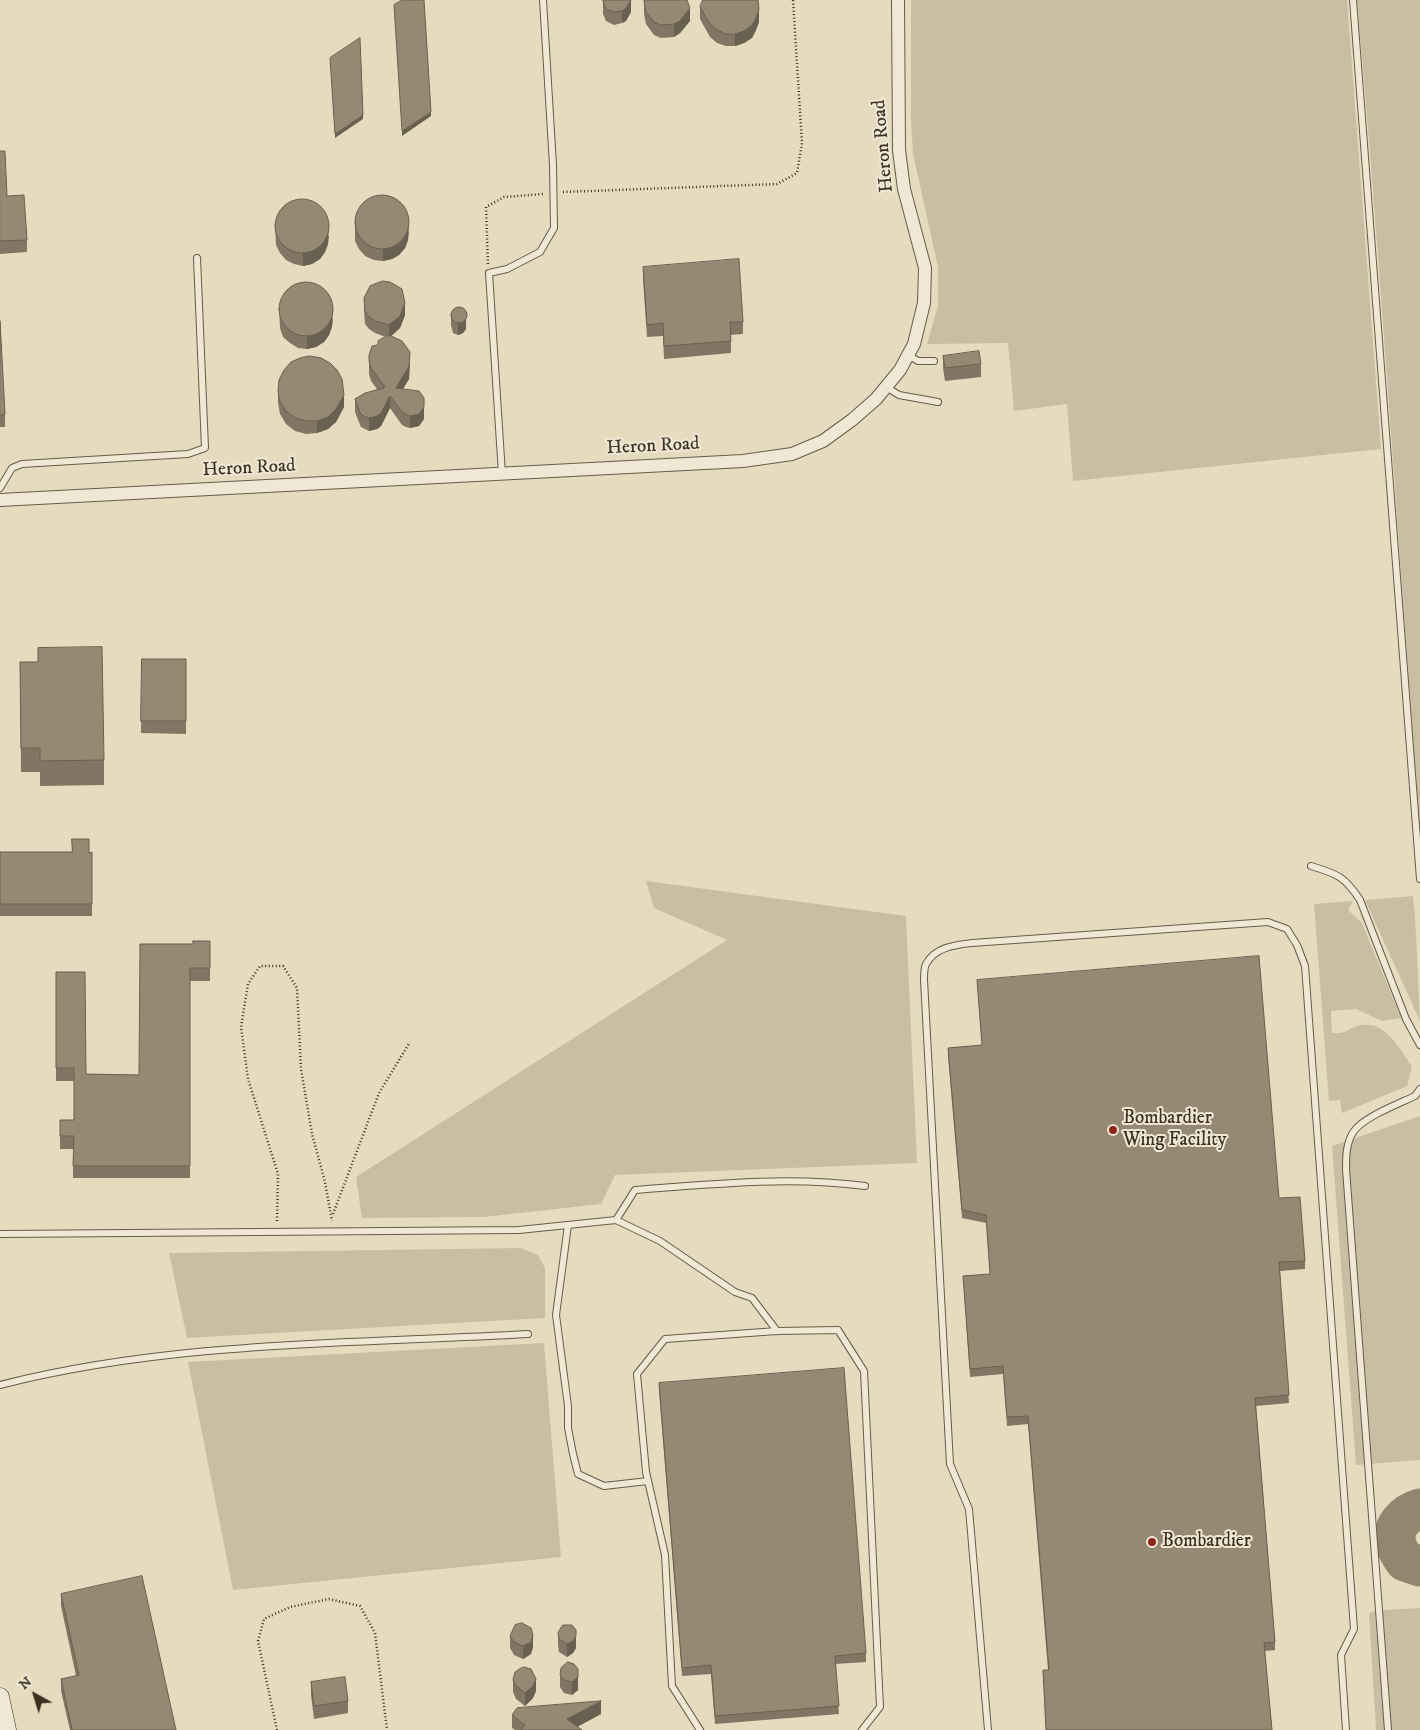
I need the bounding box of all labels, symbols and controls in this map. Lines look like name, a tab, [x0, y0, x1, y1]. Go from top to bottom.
street label: Heron Road	[869, 99, 899, 193]
street label: Heron Road	[606, 433, 700, 461]
street label: Heron Road	[202, 455, 296, 483]
place label: Bombardier Wing Facility	[1123, 1108, 1226, 1152]
marker: Bombardier Wing Facility	[1107, 1124, 1119, 1136]
place label: Bombardier	[1162, 1531, 1251, 1553]
marker: Bombardier	[1146, 1536, 1158, 1548]
north arrow	[10, 1670, 60, 1720]
text: N	[15, 1673, 36, 1694]

